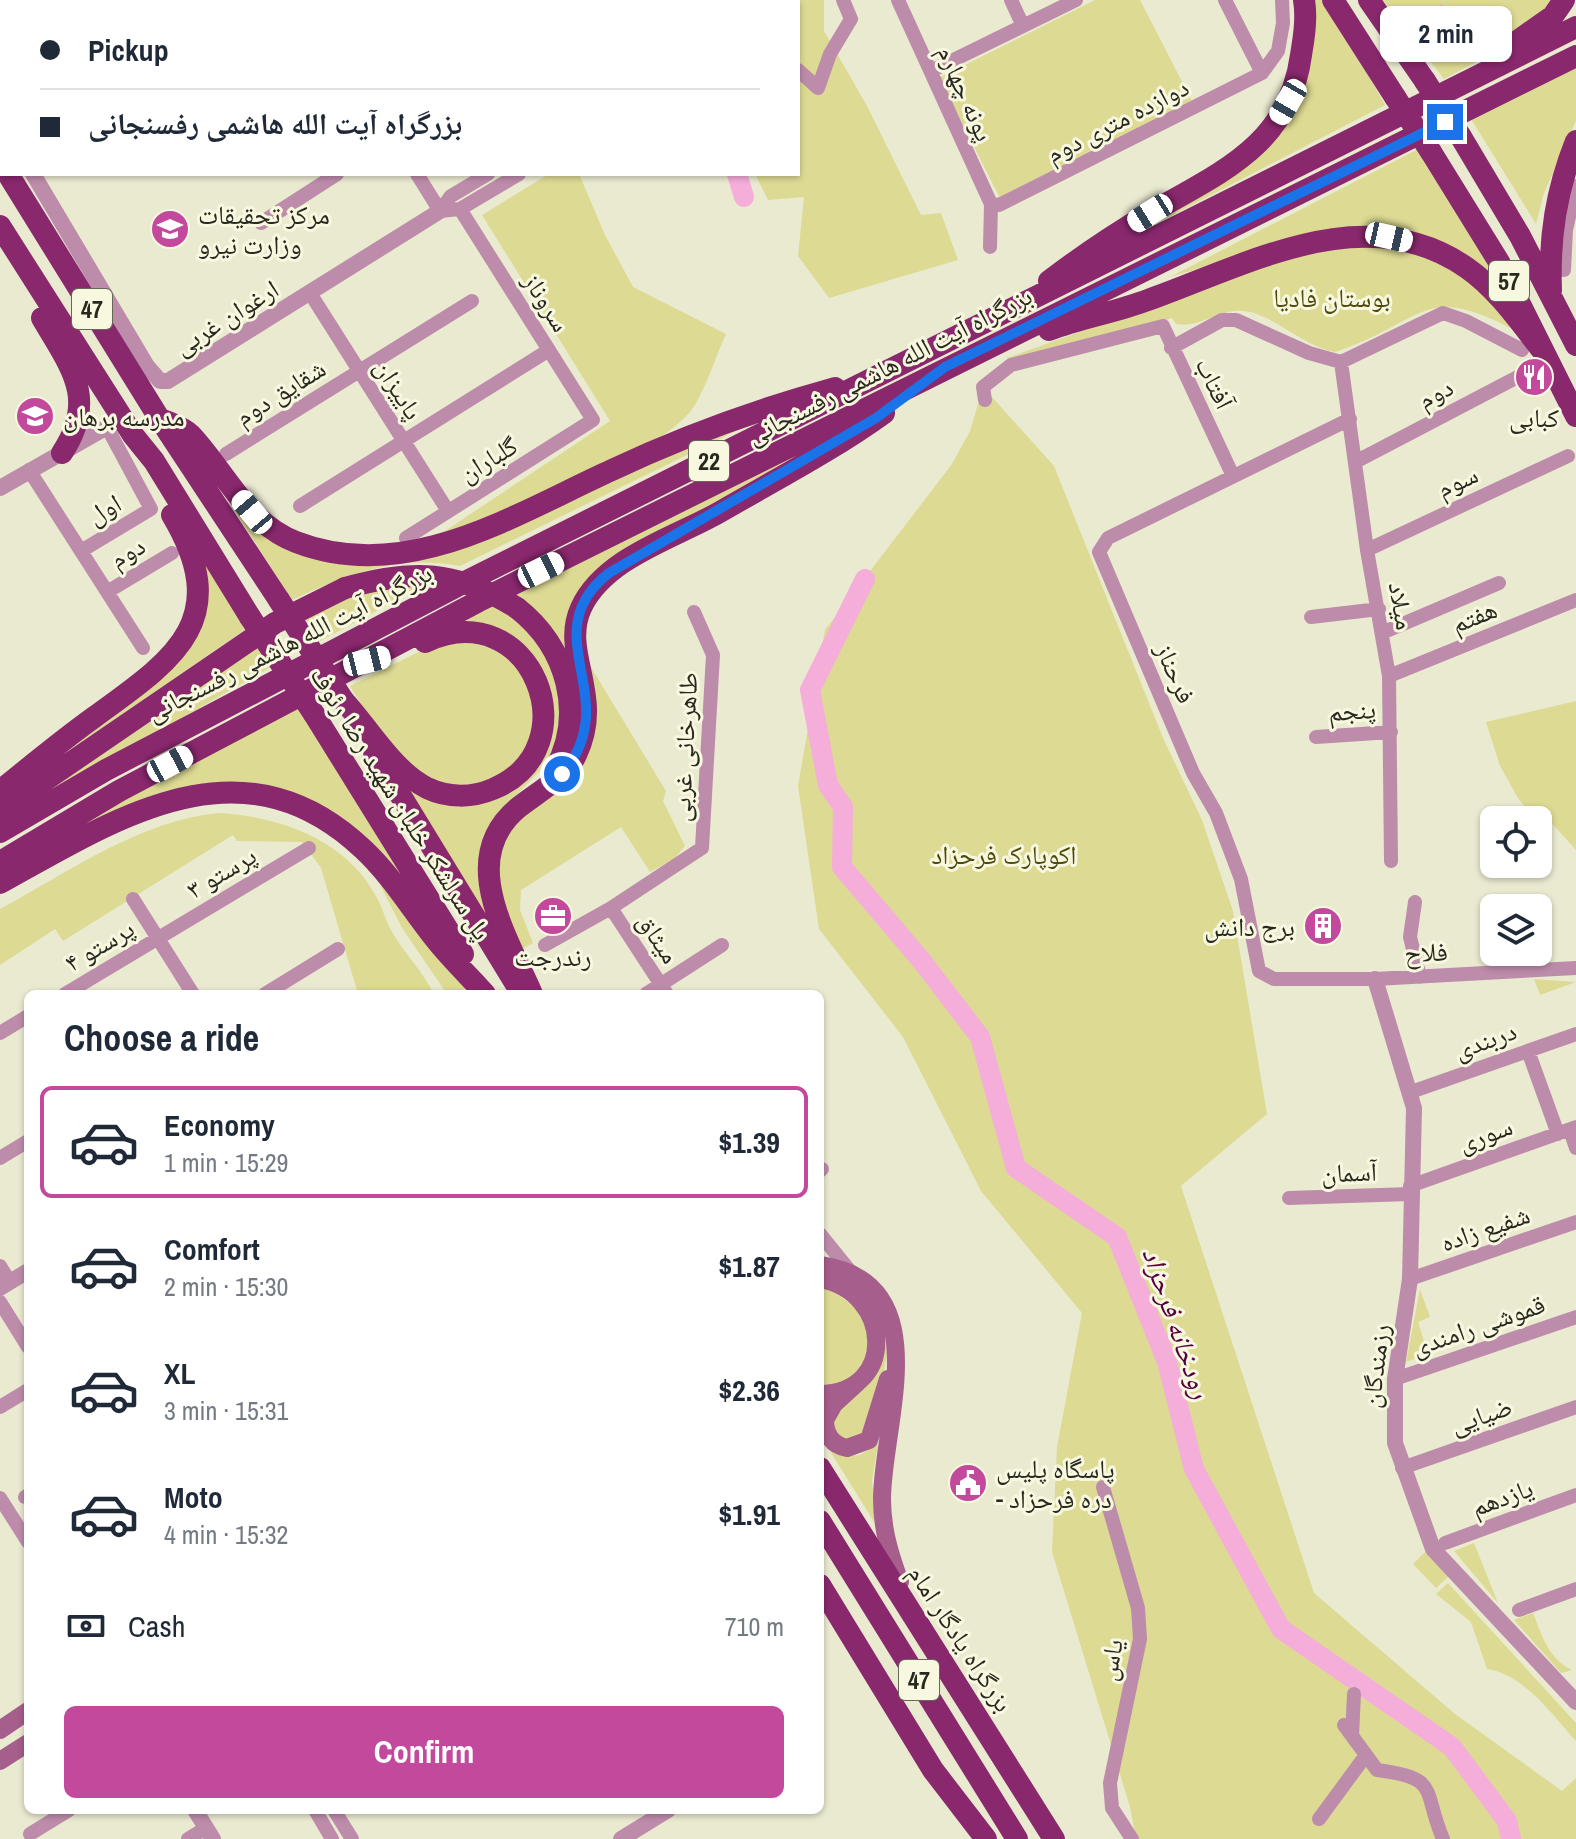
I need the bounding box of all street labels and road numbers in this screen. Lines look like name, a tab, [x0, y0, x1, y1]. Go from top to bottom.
street label: پونه چهارم	[928, 39, 1003, 147]
street label: دوازده متری دوم	[1040, 69, 1195, 172]
road number: 57	[1489, 261, 1529, 301]
street label: سروناز	[515, 265, 579, 338]
street label: ارغوان غربی	[167, 271, 285, 363]
street label: بزرگراه آیت الله هاشمی رفسنجانی	[740, 278, 1038, 452]
road number: 47	[72, 289, 112, 329]
street label: شقایق دوم	[228, 350, 333, 434]
street label: آفتاب	[1188, 351, 1243, 416]
street label: پاییزان	[367, 352, 431, 426]
street label: دوم	[1411, 369, 1459, 418]
street label: گلباران	[452, 428, 524, 490]
road number: 22	[689, 441, 729, 481]
street label: سوم	[1431, 456, 1484, 507]
street label: اول	[81, 485, 127, 533]
street label: دوم	[103, 528, 152, 577]
street label: بزرگراه آیت الله هاشمی رفسنجانی	[140, 555, 438, 729]
street label: میلاد	[1381, 579, 1423, 633]
street label: هفتم	[1446, 591, 1502, 641]
street label: فرحناز	[1147, 637, 1204, 708]
street label: پل سرلشکر خلبان شهید رضا رئوف	[302, 660, 500, 946]
street label: طاهرخانی غربی	[663, 671, 705, 823]
street label: پنجم	[1327, 691, 1377, 729]
street label: پرستو ۳	[180, 838, 262, 906]
street label: میثاق	[630, 906, 688, 970]
street label: پرستو ۴	[58, 911, 140, 979]
street label: فلاح	[1403, 933, 1449, 971]
street label: دربندی	[1449, 1013, 1521, 1067]
street label: سوری	[1453, 1108, 1517, 1160]
street label: آسمان	[1320, 1153, 1379, 1190]
street label: شفیع زاده	[1436, 1196, 1534, 1260]
street label: قموشی رامندی	[1407, 1286, 1549, 1364]
street label: رزمندگان	[1352, 1322, 1398, 1410]
street label: ضیایی	[1445, 1388, 1517, 1442]
street label: یازدهم	[1466, 1470, 1538, 1524]
street label: بزرگراه یادگار امام	[900, 1558, 1022, 1719]
street label: یاس	[1089, 1636, 1131, 1684]
road number: 47	[899, 1660, 939, 1700]

